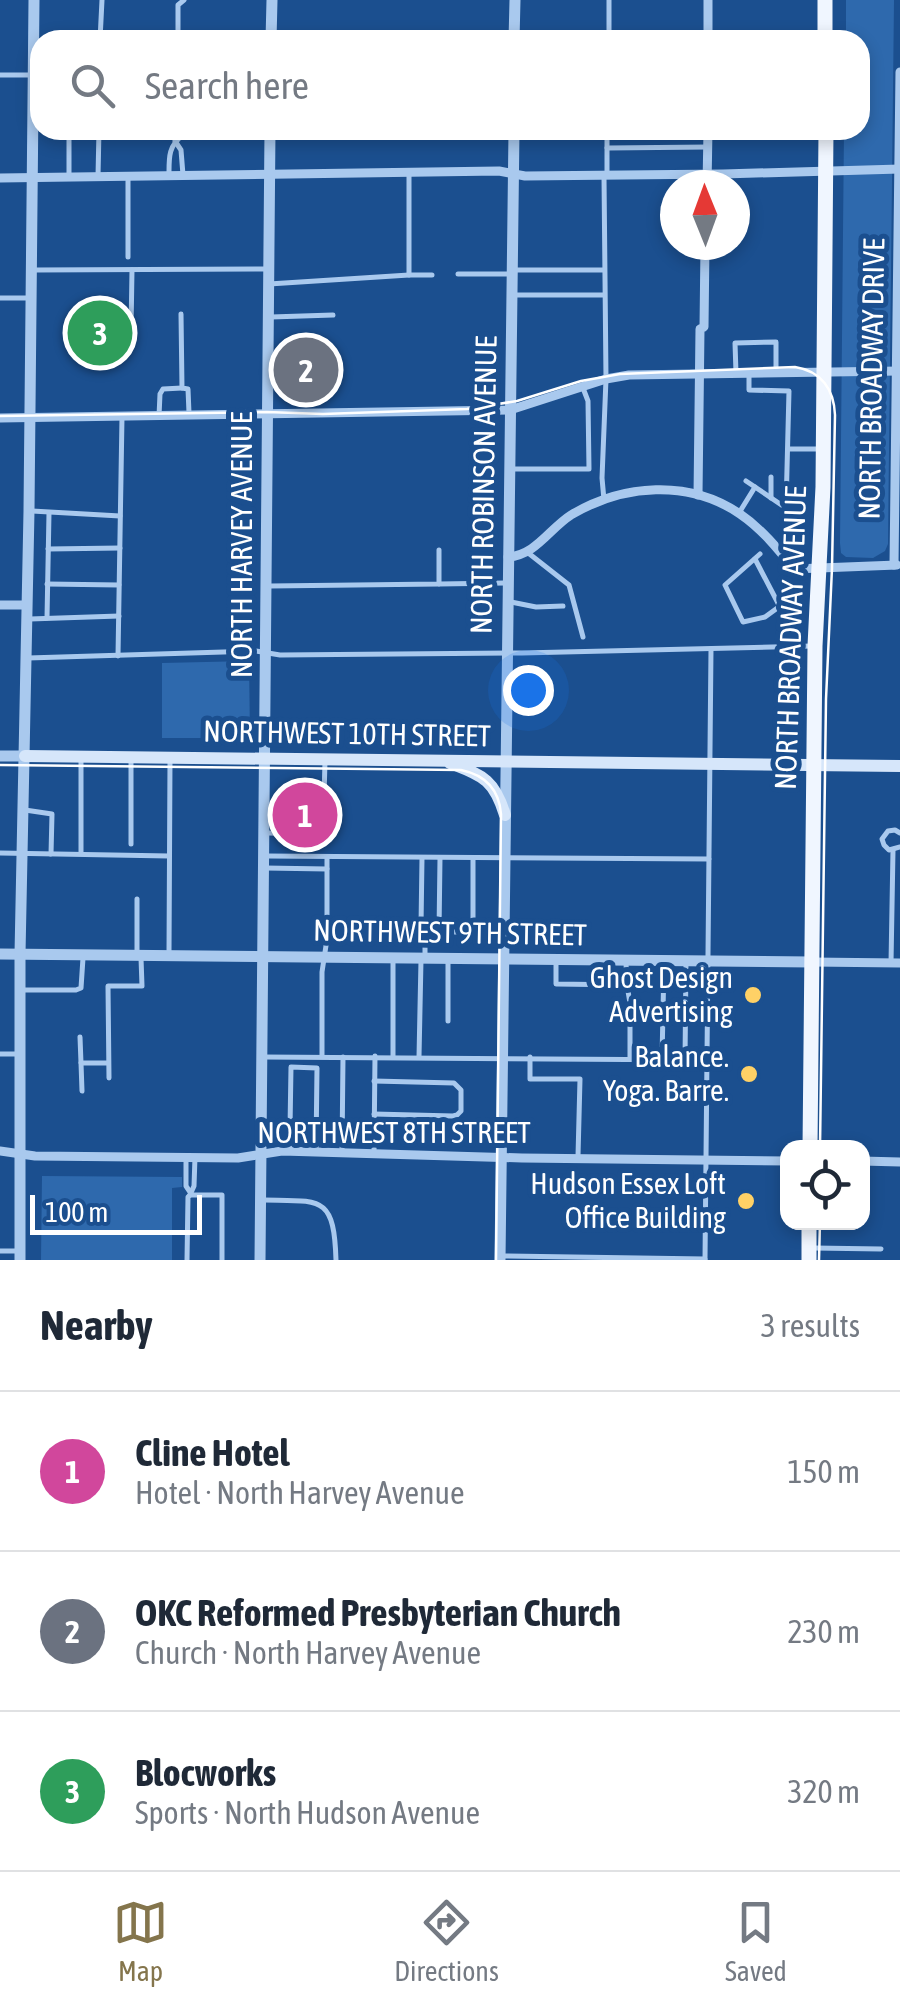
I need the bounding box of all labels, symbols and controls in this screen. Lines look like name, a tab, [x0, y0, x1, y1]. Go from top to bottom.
search box	[30, 30, 870, 140]
icon: search	[65, 58, 120, 113]
text: Search here	[145, 64, 309, 107]
north arrow	[660, 170, 750, 260]
street label: NORTH BROADWAY DRIVE	[852, 238, 890, 520]
pin: 3	[68, 296, 132, 370]
pin: 2	[274, 332, 338, 408]
street label: NORTH ROBINSON AVENUE	[463, 335, 503, 634]
street label: NORTH HARVEY AVENUE	[224, 412, 258, 678]
street label: NORTH BROADWAY AVENUE	[768, 485, 812, 791]
your location	[503, 665, 554, 716]
street label: NORTHWEST 10TH STREET	[203, 713, 491, 753]
pin: 1	[272, 778, 338, 852]
street label: NORTHWEST 9TH STREET	[313, 913, 587, 951]
place label: Ghost Design Advertising	[590, 960, 733, 1028]
marker: Ghost Design Advertising	[742, 984, 764, 1006]
place label: Balance. Yoga. Barre.	[603, 1039, 729, 1107]
marker: Balance. Yoga. Barre.	[738, 1063, 760, 1085]
street label: NORTHWEST 8TH STREET	[257, 1115, 531, 1149]
map controls	[780, 1140, 870, 1230]
button: locate	[780, 1140, 870, 1230]
place label: Hudson Essex Loft Office Building	[530, 1166, 726, 1234]
scale bar	[30, 1190, 202, 1234]
marker: Hudson Essex Loft Office Building	[735, 1190, 757, 1212]
text: 100 m	[45, 1196, 108, 1228]
text: Nearby	[40, 1301, 153, 1349]
text: 3 results	[761, 1307, 860, 1344]
text: Cline Hotel	[135, 1431, 290, 1474]
text: 1	[65, 1453, 80, 1490]
text: 150 m	[787, 1453, 860, 1490]
text: Hotel · North Harvey Avenue	[135, 1474, 464, 1511]
text: OKC Reformed Presbyterian Church	[135, 1591, 621, 1634]
text: 2	[65, 1613, 80, 1650]
text: 230 m	[787, 1613, 860, 1650]
text: Church · North Harvey Avenue	[135, 1634, 481, 1671]
text: Blocworks	[135, 1751, 276, 1794]
text: 3	[65, 1773, 80, 1810]
text: 320 m	[787, 1773, 860, 1810]
text: Sports · North Hudson Avenue	[135, 1794, 480, 1831]
tab: Map	[113, 1895, 168, 1987]
tab: Directions	[394, 1895, 499, 1987]
tab: Saved	[725, 1895, 787, 1987]

